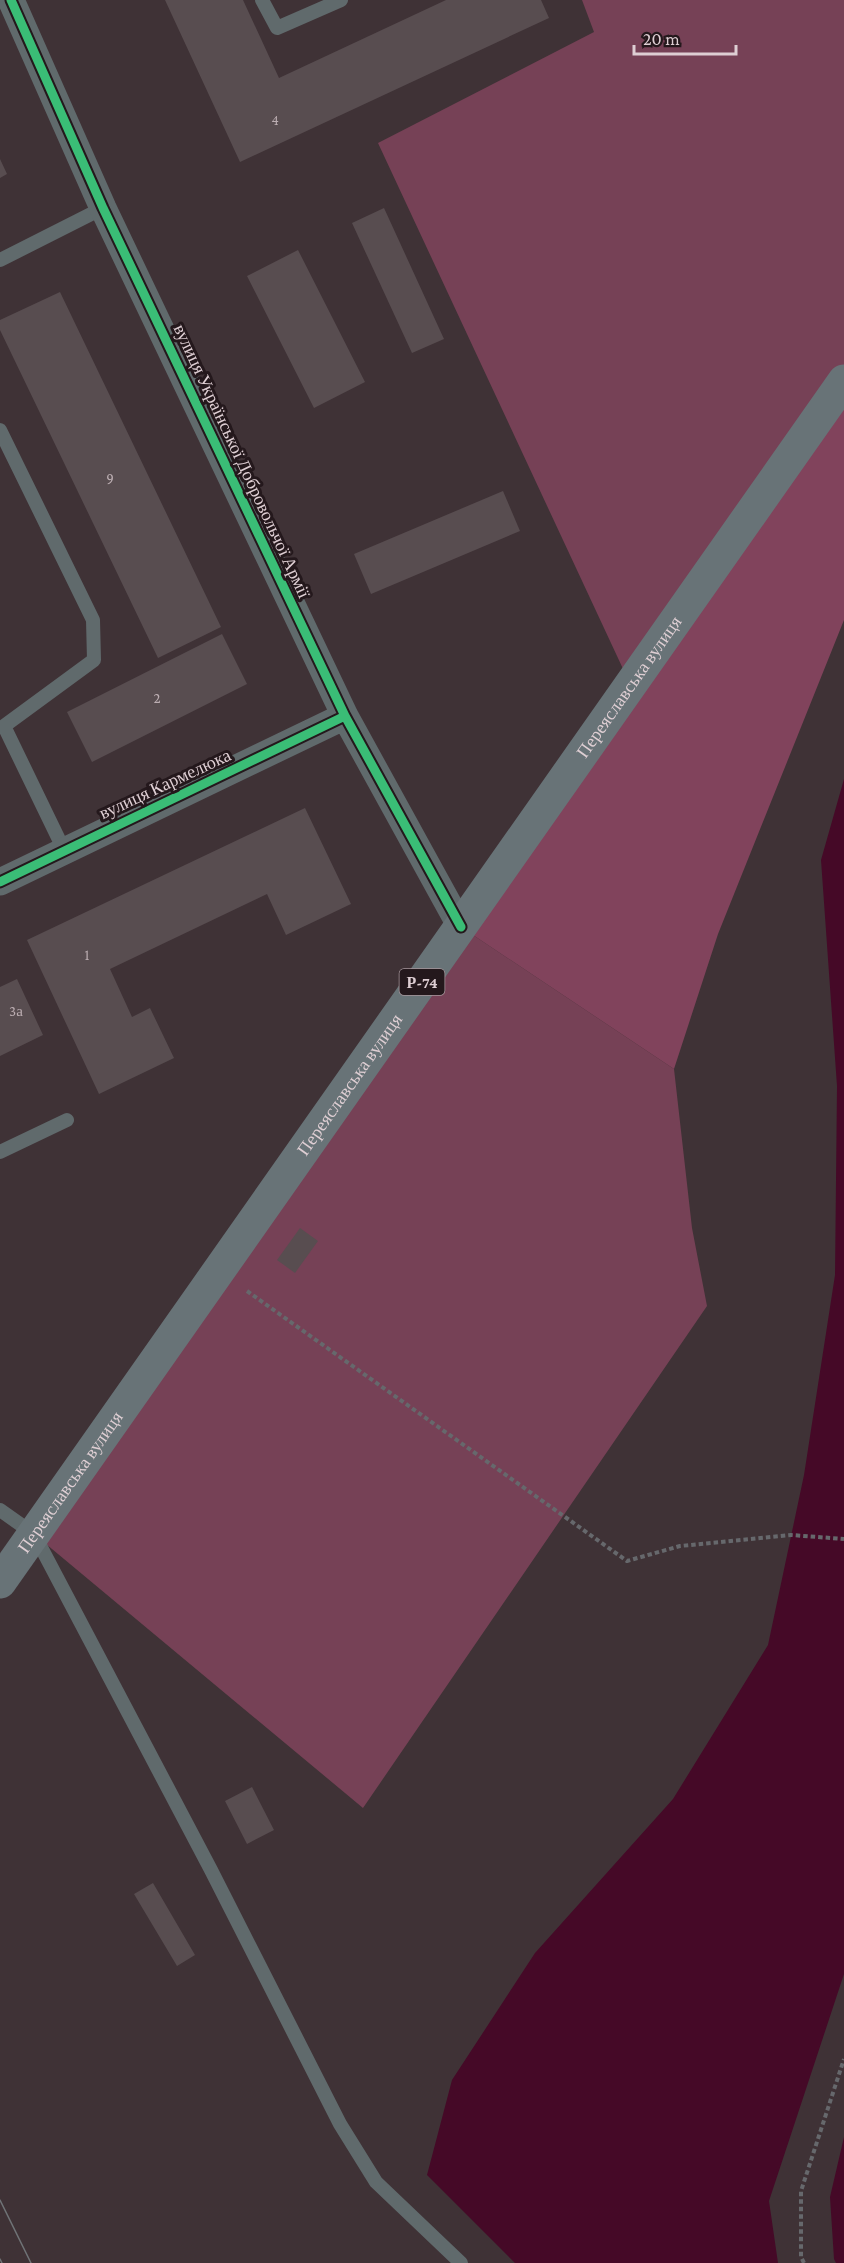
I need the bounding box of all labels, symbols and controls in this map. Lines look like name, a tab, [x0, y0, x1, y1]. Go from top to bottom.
scale bar	[634, 18, 736, 56]
text: 20 m	[643, 29, 680, 49]
house number: 4	[271, 112, 279, 128]
street label: вулиця Української Добровольчої Армії	[170, 321, 314, 601]
house number: 9	[106, 470, 114, 486]
street label: Переяславська вулиця	[572, 612, 686, 762]
house number: 2	[153, 690, 161, 706]
street label: вулиця Кармелюка	[96, 745, 234, 823]
house number: 1	[85, 947, 90, 963]
road number: Р-74	[400, 969, 444, 995]
house number: 3а	[9, 1003, 23, 1019]
street label: Переяславська вулиця	[293, 1010, 406, 1159]
street label: Переяславська вулиця	[14, 1408, 127, 1557]

